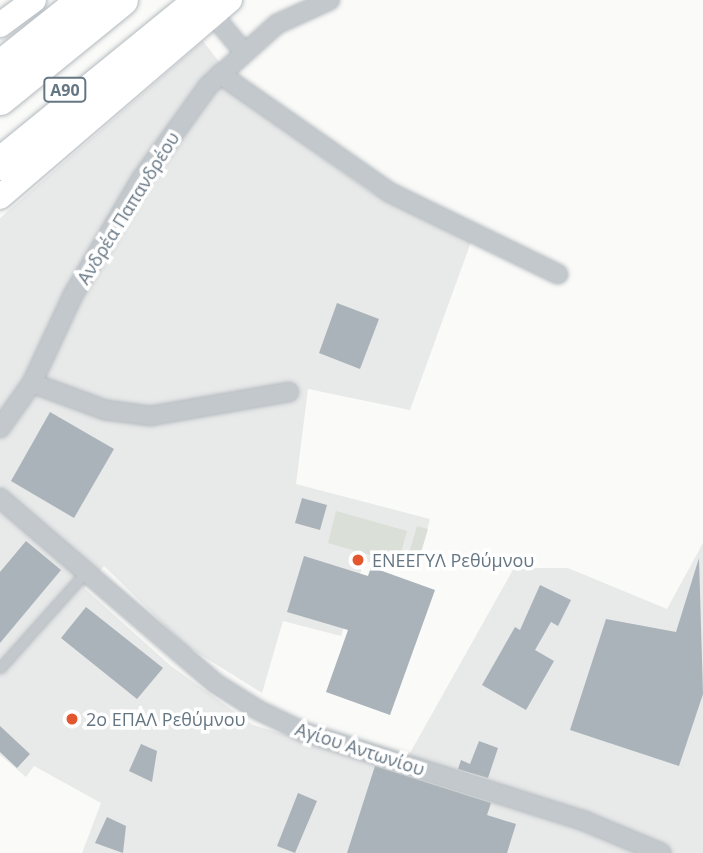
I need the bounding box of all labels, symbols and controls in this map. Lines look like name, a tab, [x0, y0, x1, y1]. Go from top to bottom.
road number: Α90	[42, 78, 88, 102]
street label: Ανδρέα Παπανδρέου	[72, 128, 184, 288]
place label: ΕΝΕΕΓΥΛ Ρεθύμνου	[372, 549, 534, 571]
marker: ΕΝΕΕΓΥΛ Ρεθύμνου	[350, 552, 366, 568]
place label: 2ο ΕΠΑΛ Ρεθύμνου	[86, 708, 246, 730]
marker: 2ο ΕΠΑΛ Ρεθύμνου	[64, 711, 80, 727]
street label: Αγίου Αντωνίου	[293, 718, 427, 780]

